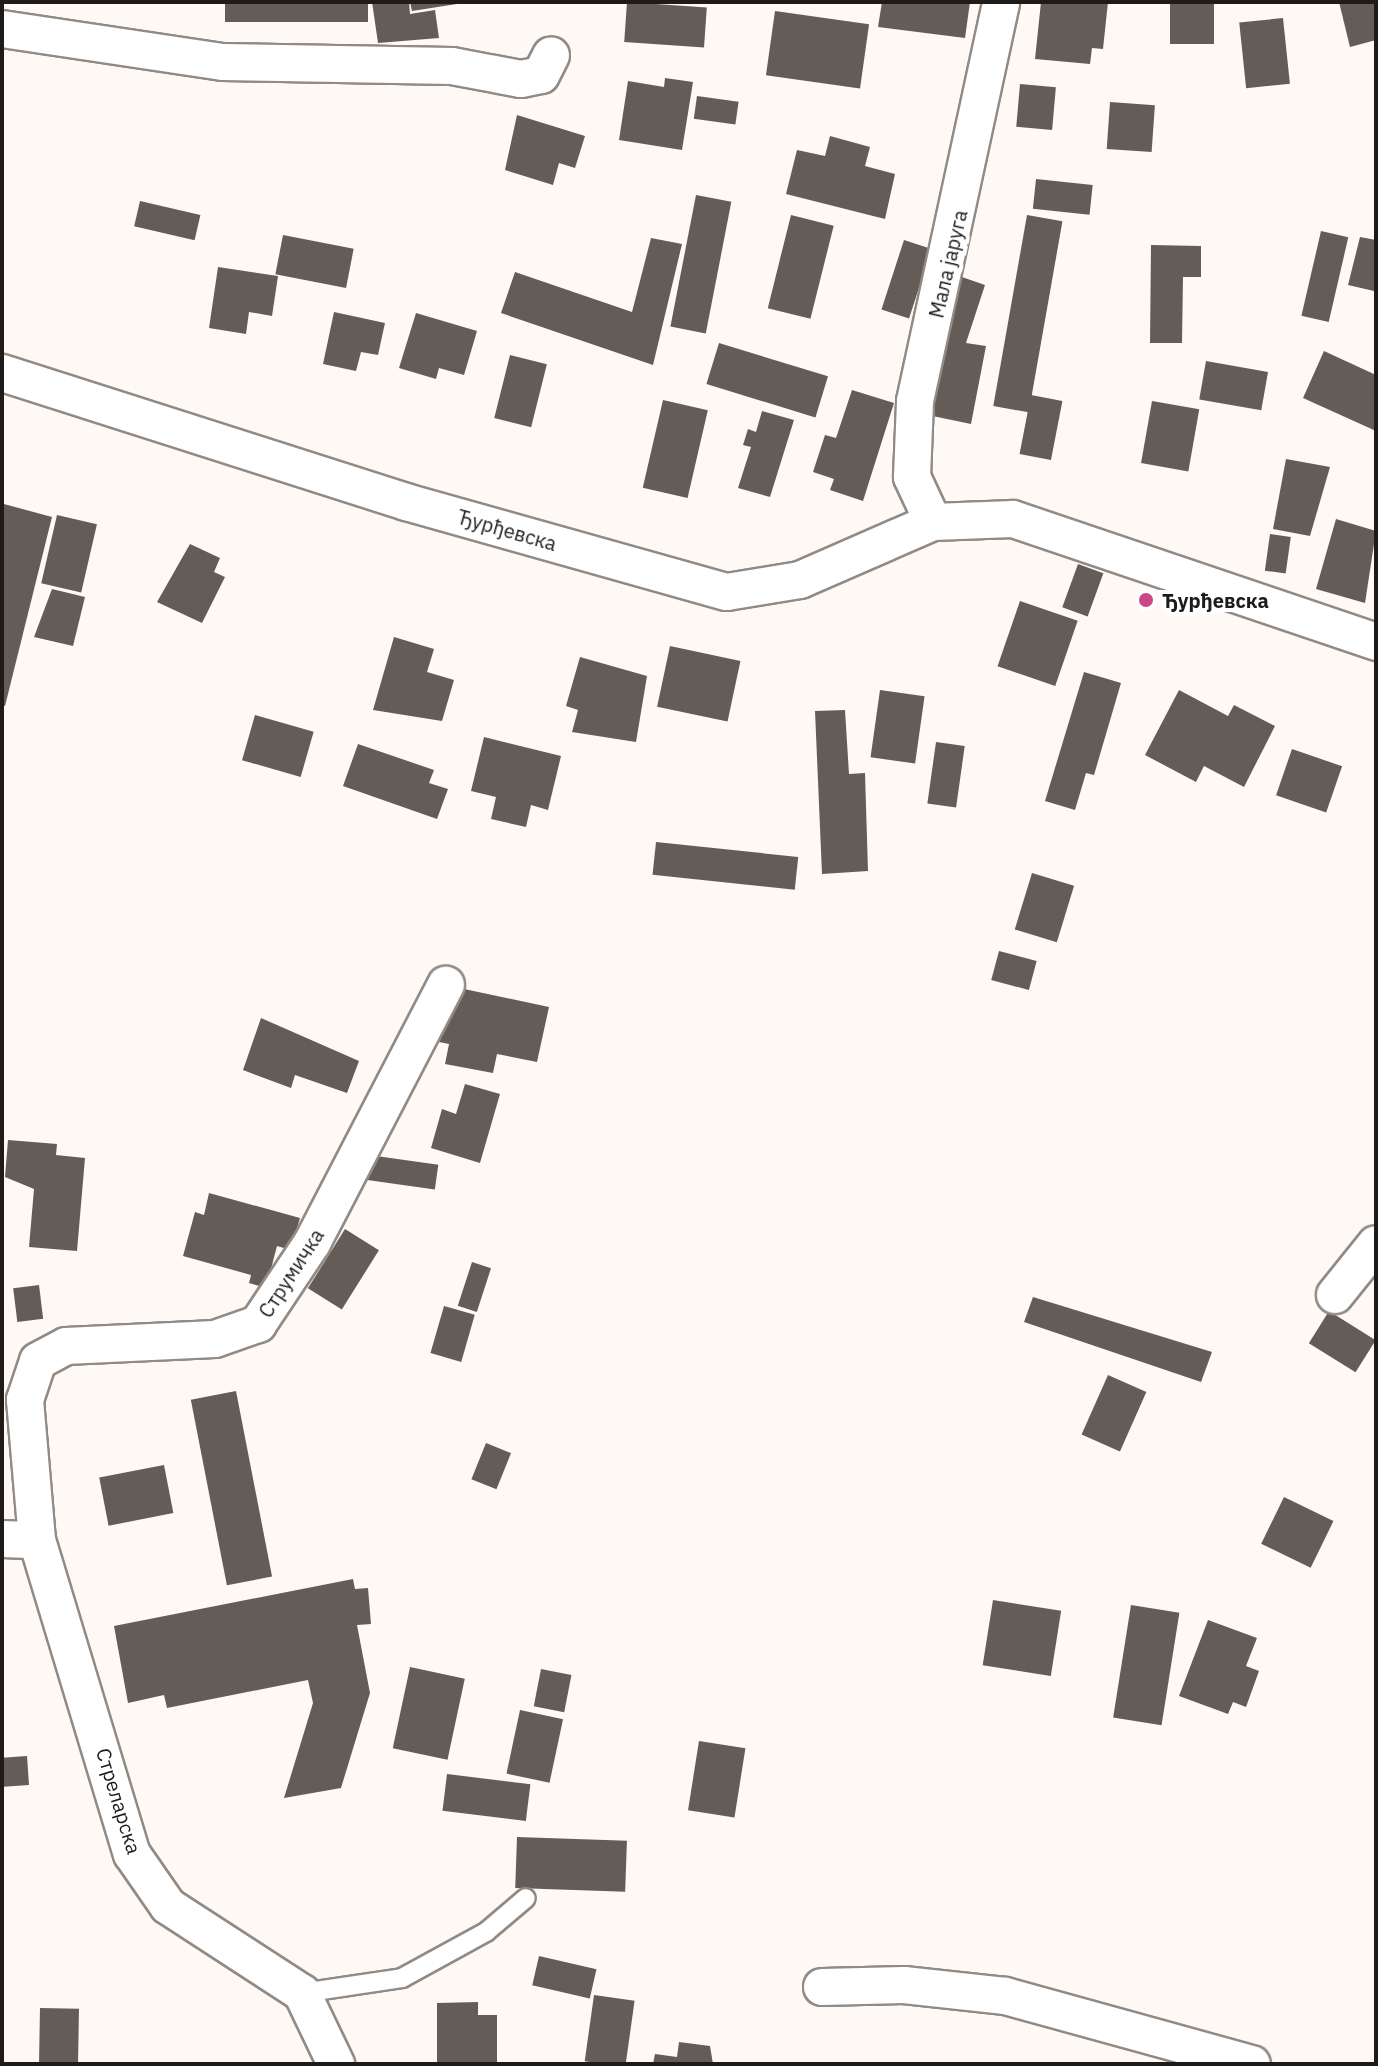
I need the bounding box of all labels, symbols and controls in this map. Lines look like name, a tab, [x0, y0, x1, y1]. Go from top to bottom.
street label: Мала јаруга	[924, 208, 972, 320]
street label: Ђурђевска	[455, 504, 559, 556]
place label: Ђурђевска	[1162, 588, 1269, 612]
marker: Ђурђевска	[1137, 591, 1155, 609]
street label: Струмичка	[253, 1224, 329, 1322]
street label: Стреларска	[92, 1745, 146, 1857]

